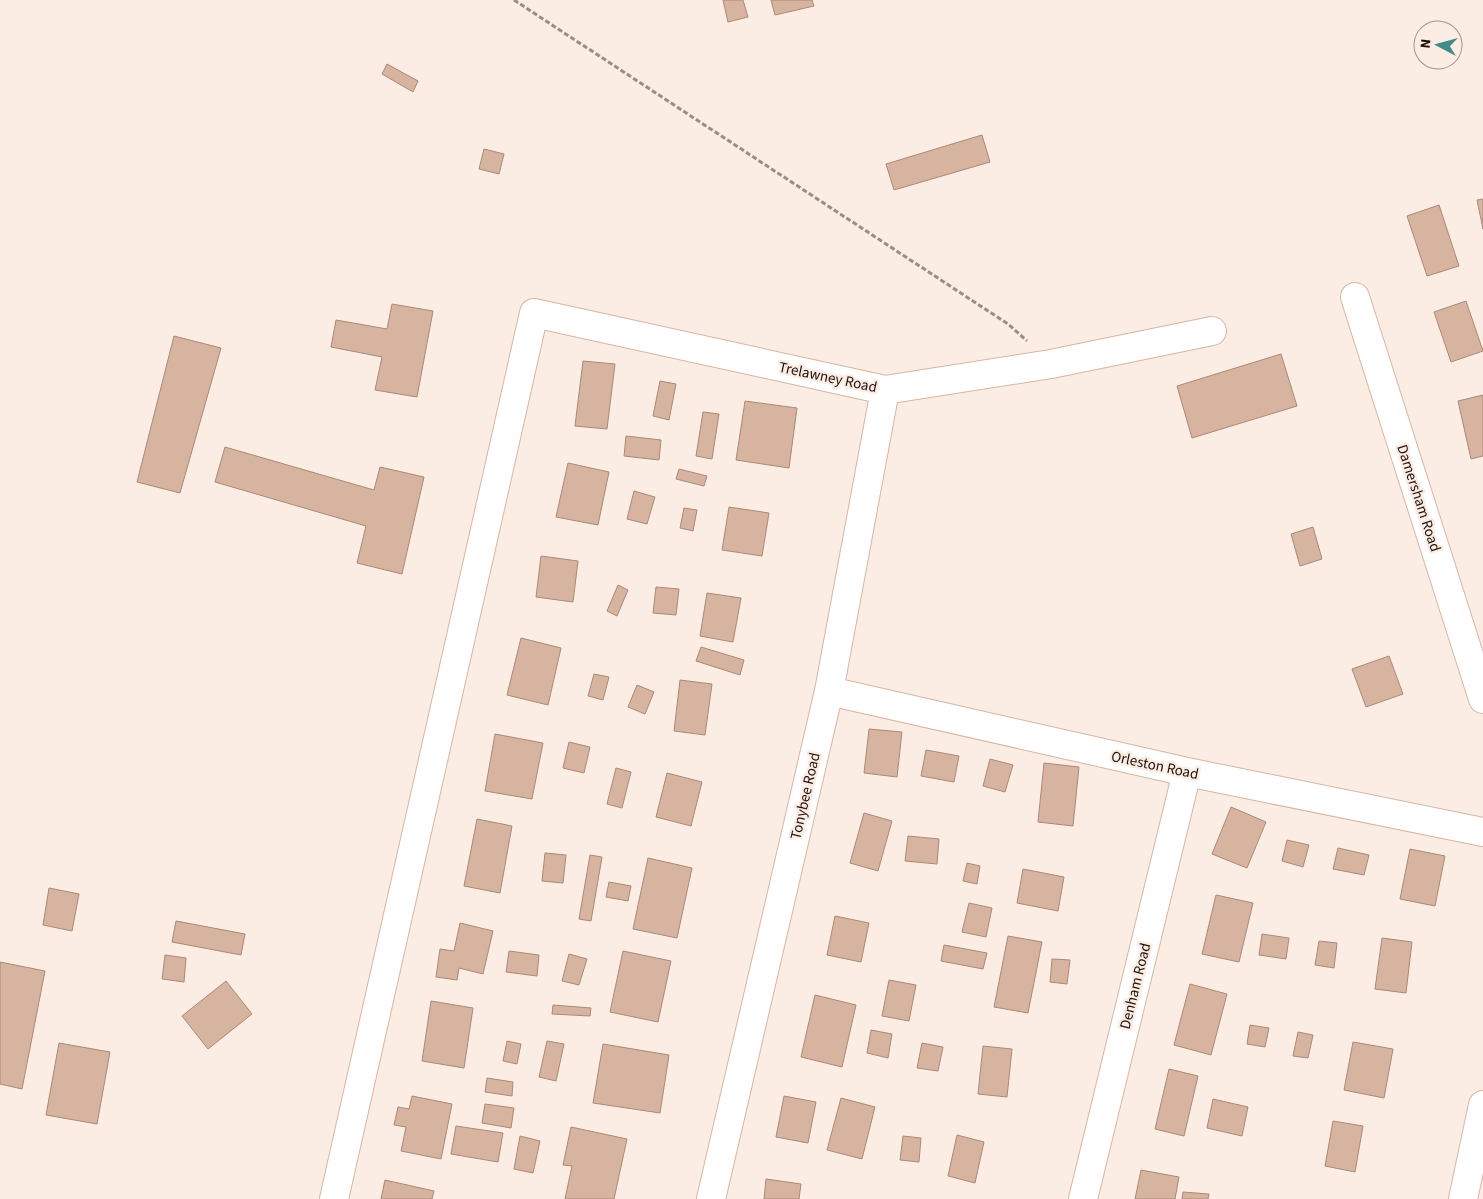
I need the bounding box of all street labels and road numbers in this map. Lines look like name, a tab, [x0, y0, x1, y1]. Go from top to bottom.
street label: Trelawney Road	[777, 357, 879, 398]
street label: Damersham Road	[1391, 442, 1446, 554]
street label: Orleston Road	[1109, 746, 1201, 785]
street label: Tonybee Road	[785, 751, 826, 842]
street label: Denham Road	[1115, 941, 1156, 1031]

